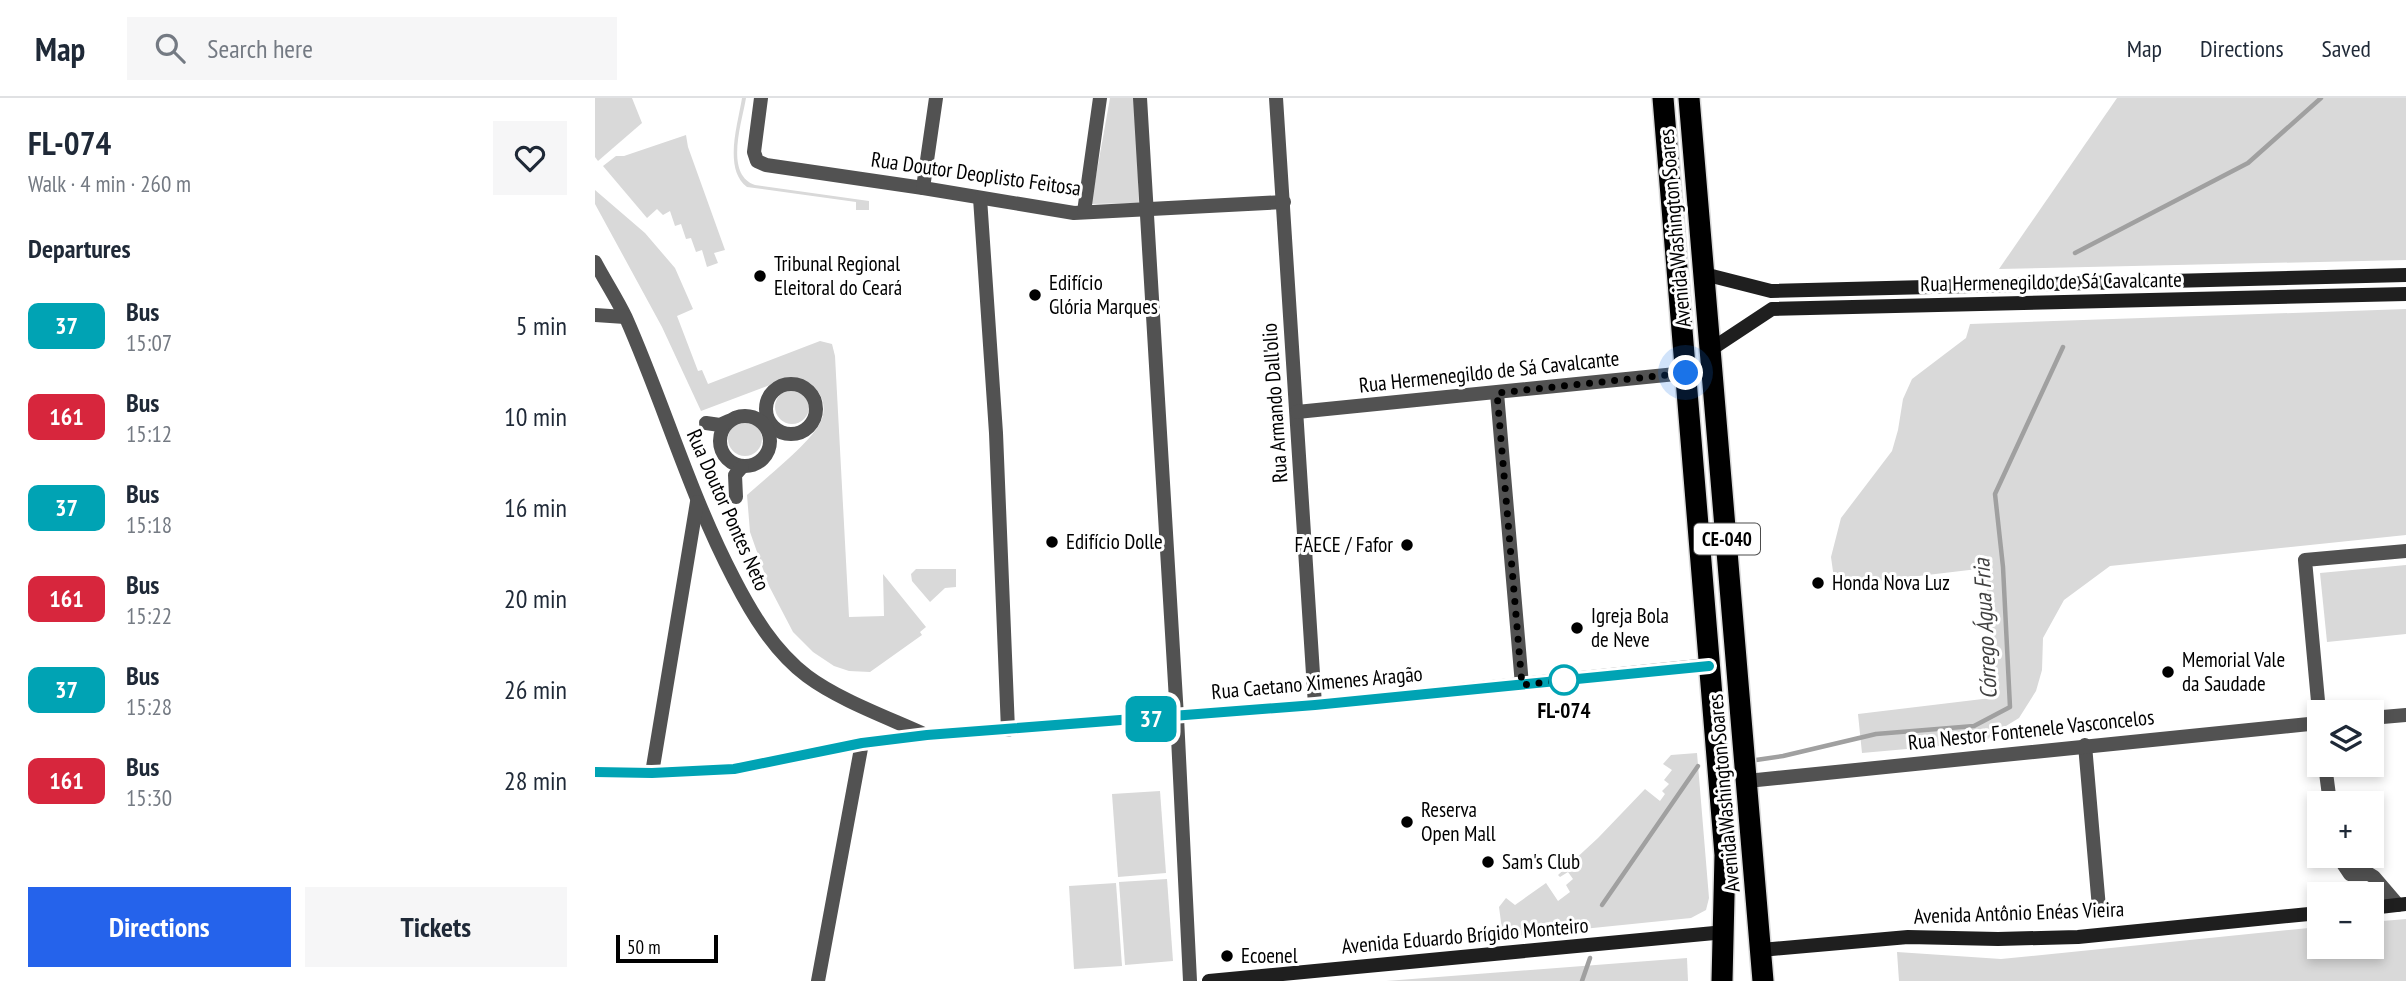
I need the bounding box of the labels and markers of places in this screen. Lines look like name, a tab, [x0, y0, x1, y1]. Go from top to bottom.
place label: Tribunal Regional Eleitoral do Ceará	[774, 250, 902, 301]
marker: Tribunal Regional Eleitoral do Ceará	[752, 268, 768, 284]
place label: Edifício Glória Marques	[1049, 269, 1158, 320]
marker: Edifício Glória Marques	[1027, 287, 1043, 303]
place label: Edifício Dolle	[1066, 528, 1163, 555]
place label: FAECE / Fafor	[1295, 531, 1393, 558]
marker: Edifício Dolle	[1044, 534, 1060, 550]
marker: FAECE / Fafor	[1399, 537, 1415, 553]
place label: Honda Nova Luz	[1832, 569, 1950, 596]
marker: Honda Nova Luz	[1810, 575, 1826, 591]
place label: Igreja Bola de Neve	[1591, 602, 1669, 653]
marker: Igreja Bola de Neve	[1569, 620, 1585, 636]
place label: Memorial Vale da Saudade	[2182, 646, 2285, 697]
marker: Memorial Vale da Saudade	[2160, 664, 2176, 680]
marker: FL-074	[1549, 665, 1579, 695]
place label: FL-074	[1538, 697, 1590, 724]
place label: Reserva Open Mall	[1421, 796, 1496, 847]
marker: Reserva Open Mall	[1399, 814, 1415, 830]
place label: Sam's Club	[1502, 848, 1580, 875]
marker: Sam's Club	[1480, 854, 1496, 870]
place label: Ecoenel	[1241, 942, 1298, 969]
marker: Ecoenel	[1219, 948, 1235, 964]

